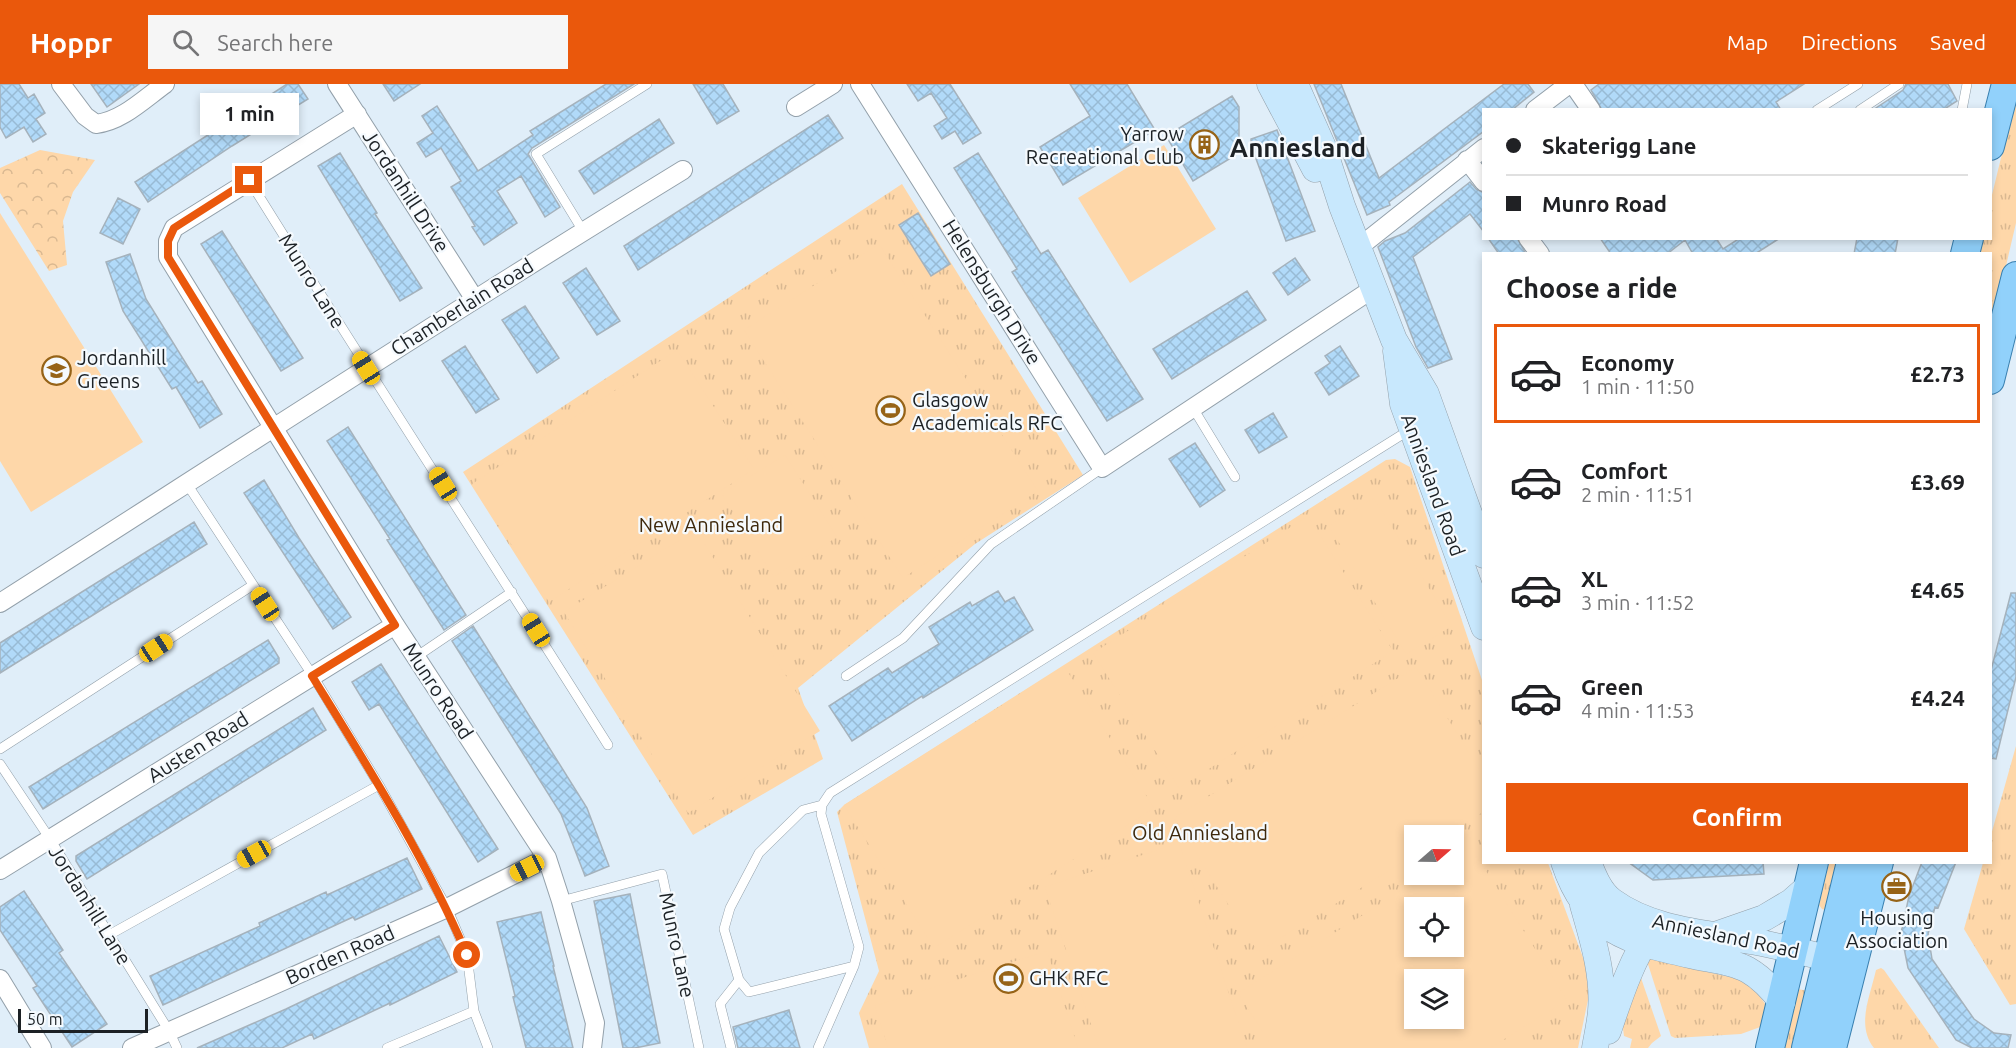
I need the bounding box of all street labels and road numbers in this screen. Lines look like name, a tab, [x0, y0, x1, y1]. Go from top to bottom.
street label: Jordanhill Drive	[358, 125, 454, 256]
street label: Helensburgh Drive	[938, 215, 1046, 369]
street label: Munro Lane	[274, 229, 351, 332]
street label: Chamberlain Road	[386, 253, 537, 360]
street label: Anniesland Road	[1397, 411, 1470, 559]
street label: Munro Road	[399, 638, 478, 743]
street label: Austen Road	[143, 707, 252, 787]
street label: Jordanhill Lane	[44, 841, 136, 969]
street label: Munro Lane	[655, 890, 700, 1000]
street label: Anniesland Road	[1650, 909, 1802, 962]
street label: Borden Road	[282, 920, 398, 989]

